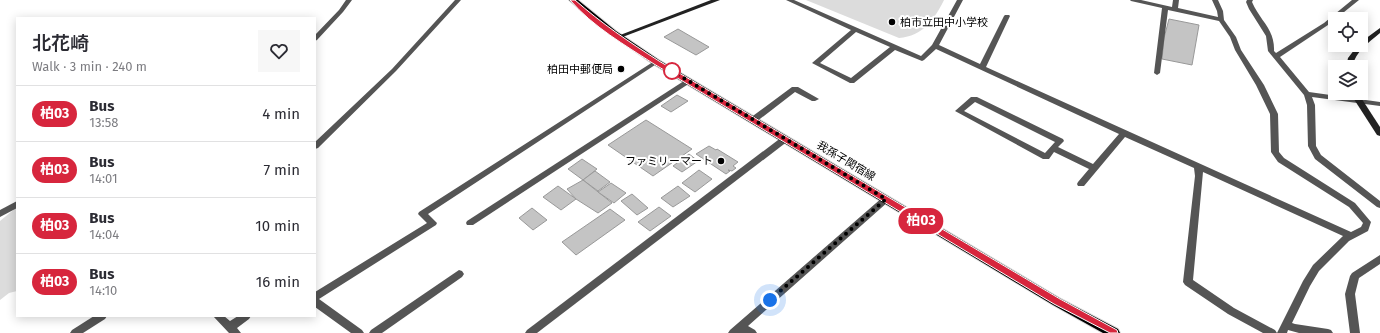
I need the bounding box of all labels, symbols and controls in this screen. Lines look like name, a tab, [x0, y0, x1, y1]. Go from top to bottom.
map controls	[1328, 12, 1368, 100]
button: locate	[1328, 12, 1368, 52]
place label: 柏市立田中小学校	[900, 16, 988, 29]
marker: 柏市立田中小学校	[887, 17, 897, 27]
button: heart	[258, 30, 300, 72]
text: 北花崎	[32, 32, 89, 55]
text: Walk · 3 min · 240 m	[32, 59, 147, 74]
button: layers	[1328, 60, 1368, 100]
unlabelled marker	[663, 62, 681, 80]
place label: 柏田中郵便局	[547, 63, 613, 76]
marker: 柏田中郵便局	[616, 64, 626, 74]
text: Bus	[89, 97, 114, 115]
text: 柏03	[40, 105, 69, 122]
text: 4 min	[262, 105, 300, 123]
text: 13:58	[89, 115, 118, 130]
street label: 我孫子関宿線	[814, 138, 878, 184]
text: Bus	[89, 153, 114, 171]
place label: ファミリーマート	[625, 155, 713, 168]
marker: ファミリーマート	[716, 156, 726, 166]
text: 柏03	[40, 161, 69, 178]
text: 7 min	[263, 161, 300, 179]
text: 14:01	[89, 171, 118, 186]
line badge: 柏03	[898, 208, 944, 234]
text: Bus	[89, 209, 114, 227]
text: 柏03	[906, 212, 936, 229]
text: 柏03	[40, 217, 69, 234]
text: 10 min	[255, 217, 300, 235]
text: 14:04	[89, 227, 119, 242]
text: Bus	[89, 265, 114, 283]
text: 柏03	[40, 273, 69, 290]
text: 16 min	[256, 273, 300, 291]
text: 14:10	[89, 283, 117, 298]
your location	[760, 290, 780, 310]

